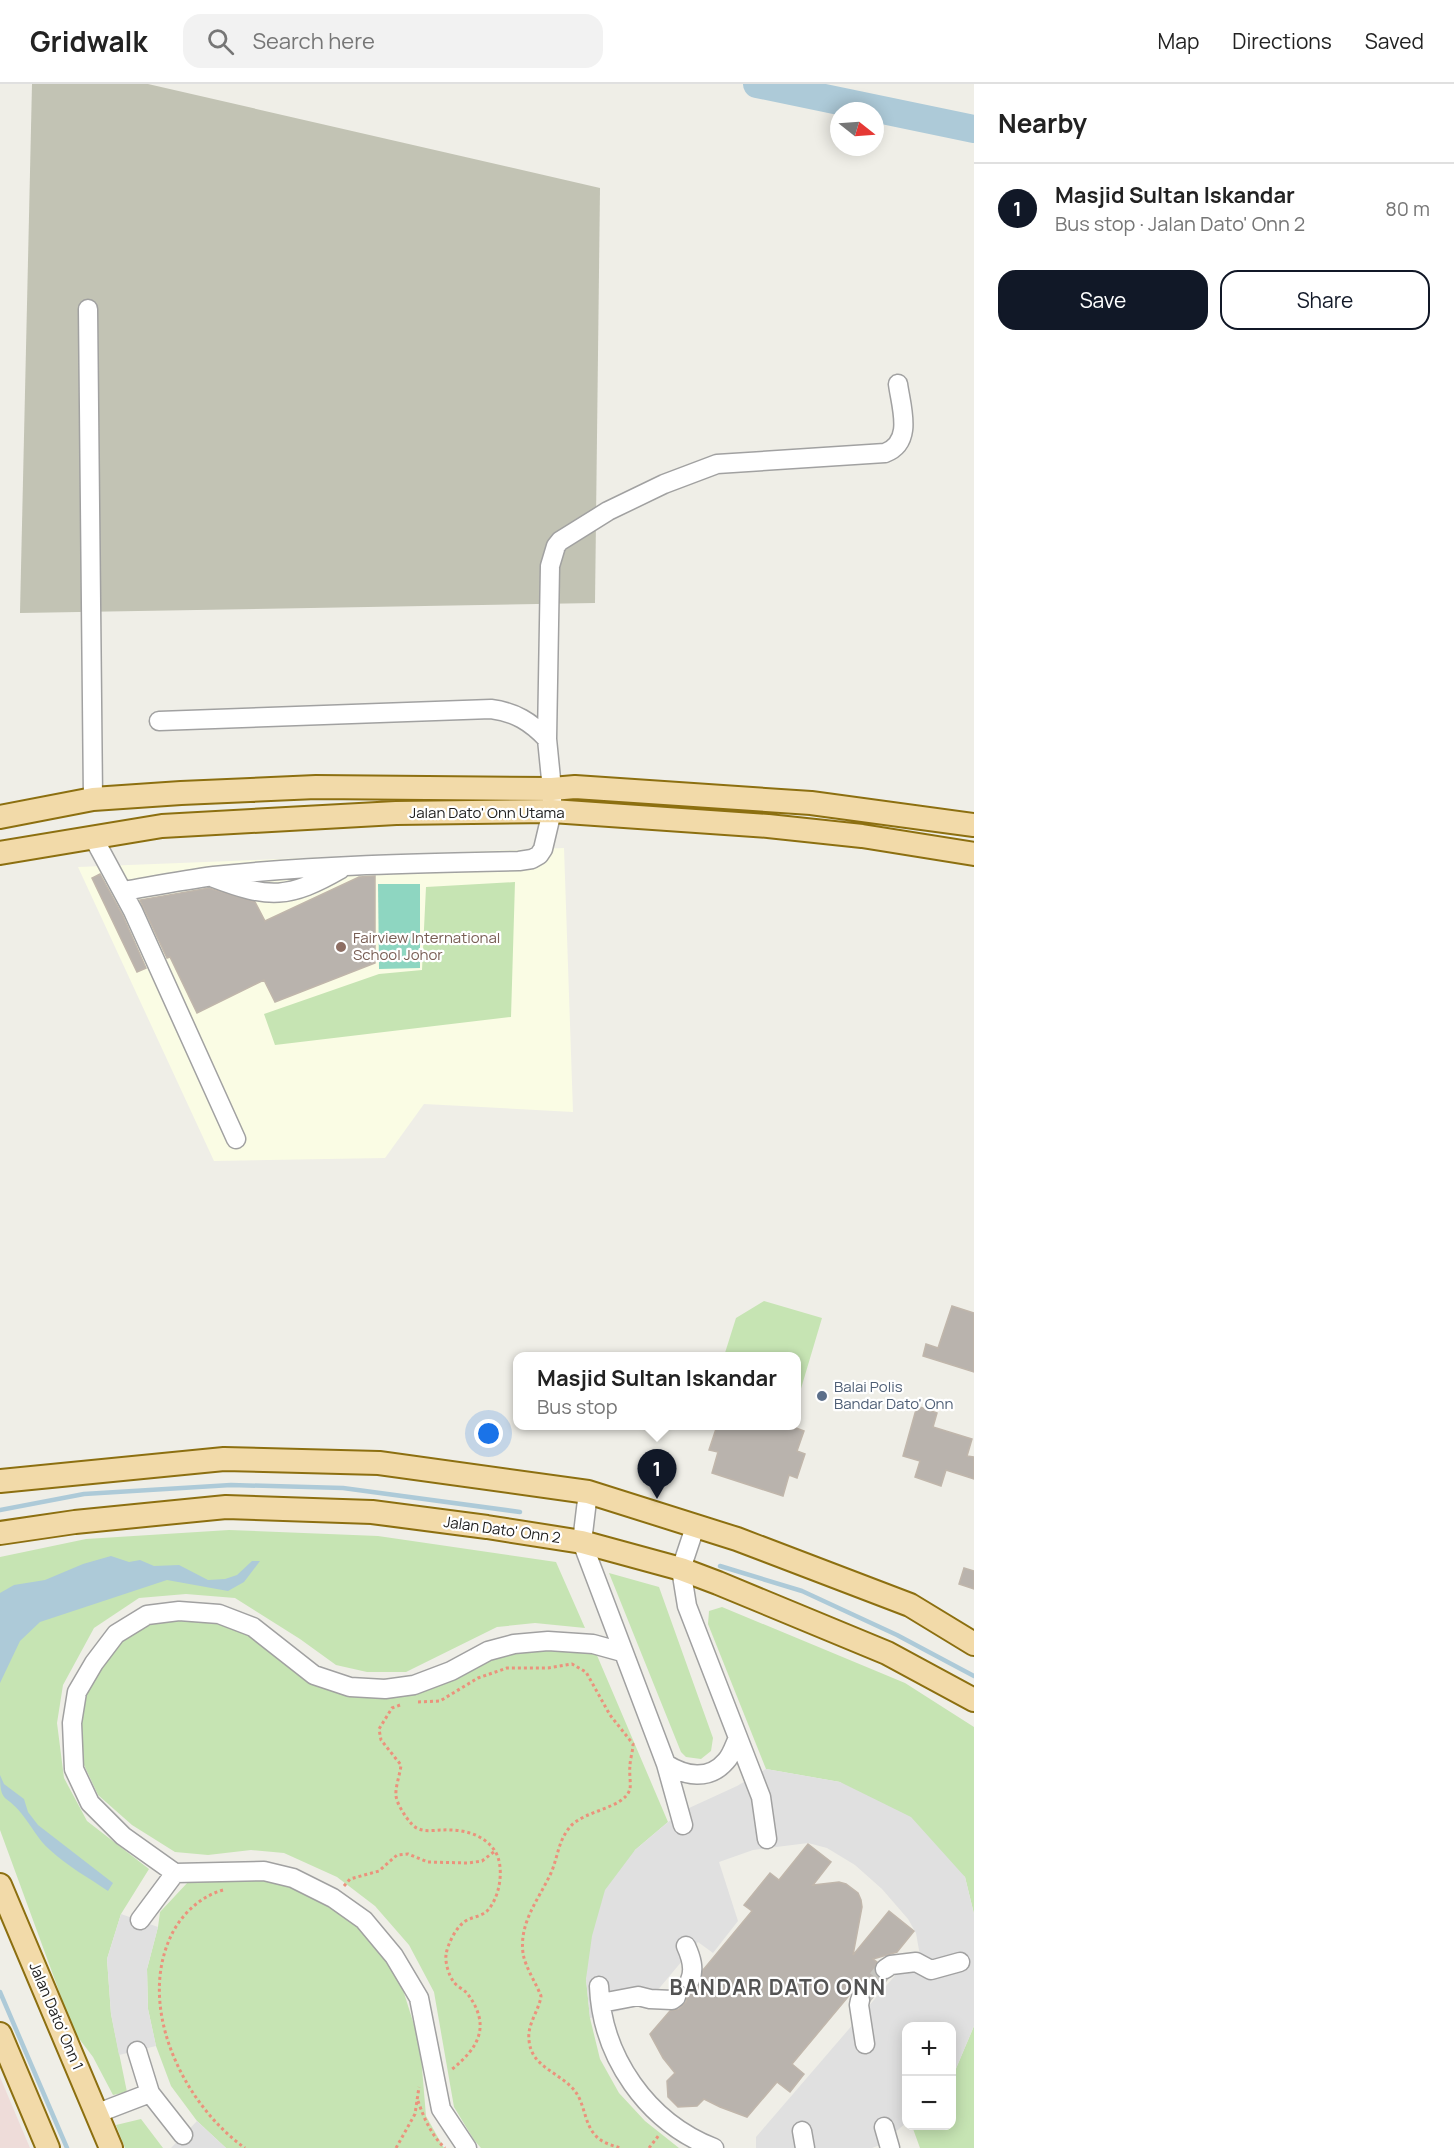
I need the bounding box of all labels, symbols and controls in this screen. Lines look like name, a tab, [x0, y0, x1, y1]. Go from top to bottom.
search box	[183, 14, 603, 68]
text: Gridwalk	[30, 22, 147, 60]
icon: search	[204, 25, 237, 58]
text: Search here	[252, 26, 375, 56]
text: Map	[1158, 27, 1199, 55]
text: Directions	[1232, 27, 1332, 55]
text: Saved	[1365, 27, 1424, 55]
north arrow	[830, 102, 884, 156]
text: Nearby	[998, 105, 1087, 141]
text: Masjid Sultan Iskandar	[1055, 180, 1295, 210]
text: 1	[1013, 195, 1022, 222]
text: 80 m	[1385, 195, 1430, 222]
text: Bus stop · Jalan Dato' Onn 2	[1055, 210, 1305, 237]
button: Save	[998, 270, 1208, 330]
button: Share	[1220, 270, 1430, 330]
street label: Jalan Dato' Onn Utama	[409, 802, 565, 823]
place label: Fairview International School Johor	[353, 927, 500, 965]
marker: Fairview International School Johor	[334, 940, 348, 954]
popup	[513, 1352, 801, 1430]
text: Masjid Sultan Iskandar	[537, 1363, 777, 1393]
place label: Balai Polis Bandar Dato' Onn	[834, 1376, 954, 1414]
marker: Balai Polis Bandar Dato' Onn	[815, 1389, 829, 1403]
text: Bus stop	[537, 1393, 618, 1420]
your location	[474, 1419, 503, 1448]
pin: 1	[638, 1450, 676, 1499]
street label: Jalan Dato' Onn 2	[442, 1511, 562, 1548]
street label: Jalan Dato' Onn 1	[24, 1959, 89, 2073]
district label: BANDAR DATO ONN	[669, 1973, 887, 2001]
map controls	[902, 2022, 956, 2130]
button: +	[902, 2022, 956, 2076]
button: −	[902, 2076, 956, 2130]

